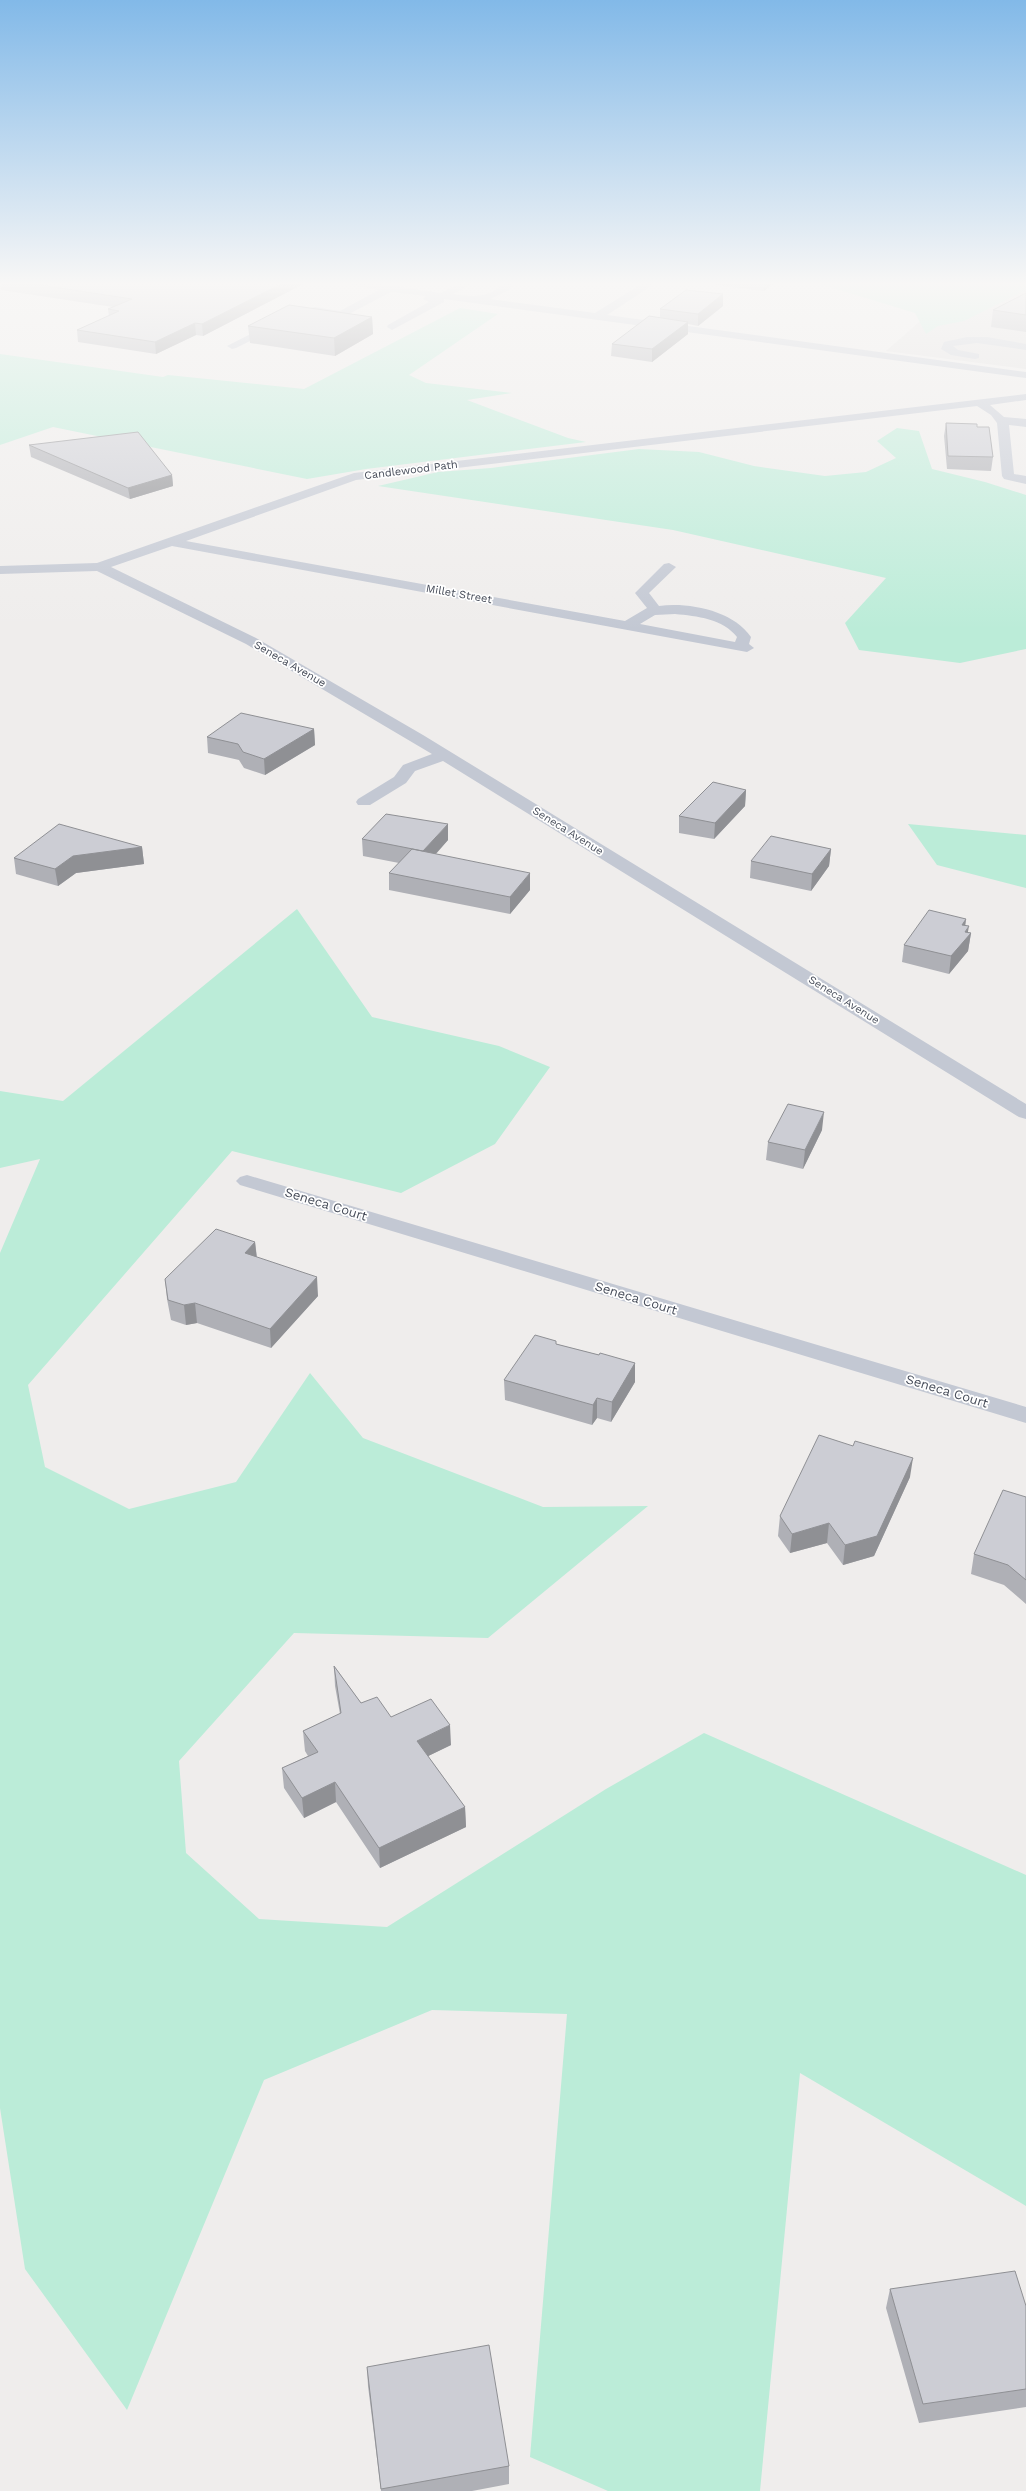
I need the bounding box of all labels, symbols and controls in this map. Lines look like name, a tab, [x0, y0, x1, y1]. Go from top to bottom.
street label: Candlewood Path	[364, 458, 458, 482]
street label: Millet Street	[425, 582, 493, 606]
street label: Seneca Avenue	[252, 638, 328, 690]
street label: Seneca Avenue	[530, 804, 606, 858]
street label: Seneca Avenue	[806, 973, 882, 1027]
street label: Seneca Court	[283, 1184, 369, 1224]
street label: Seneca Court	[593, 1278, 679, 1318]
street label: Seneca Court	[904, 1371, 990, 1411]

